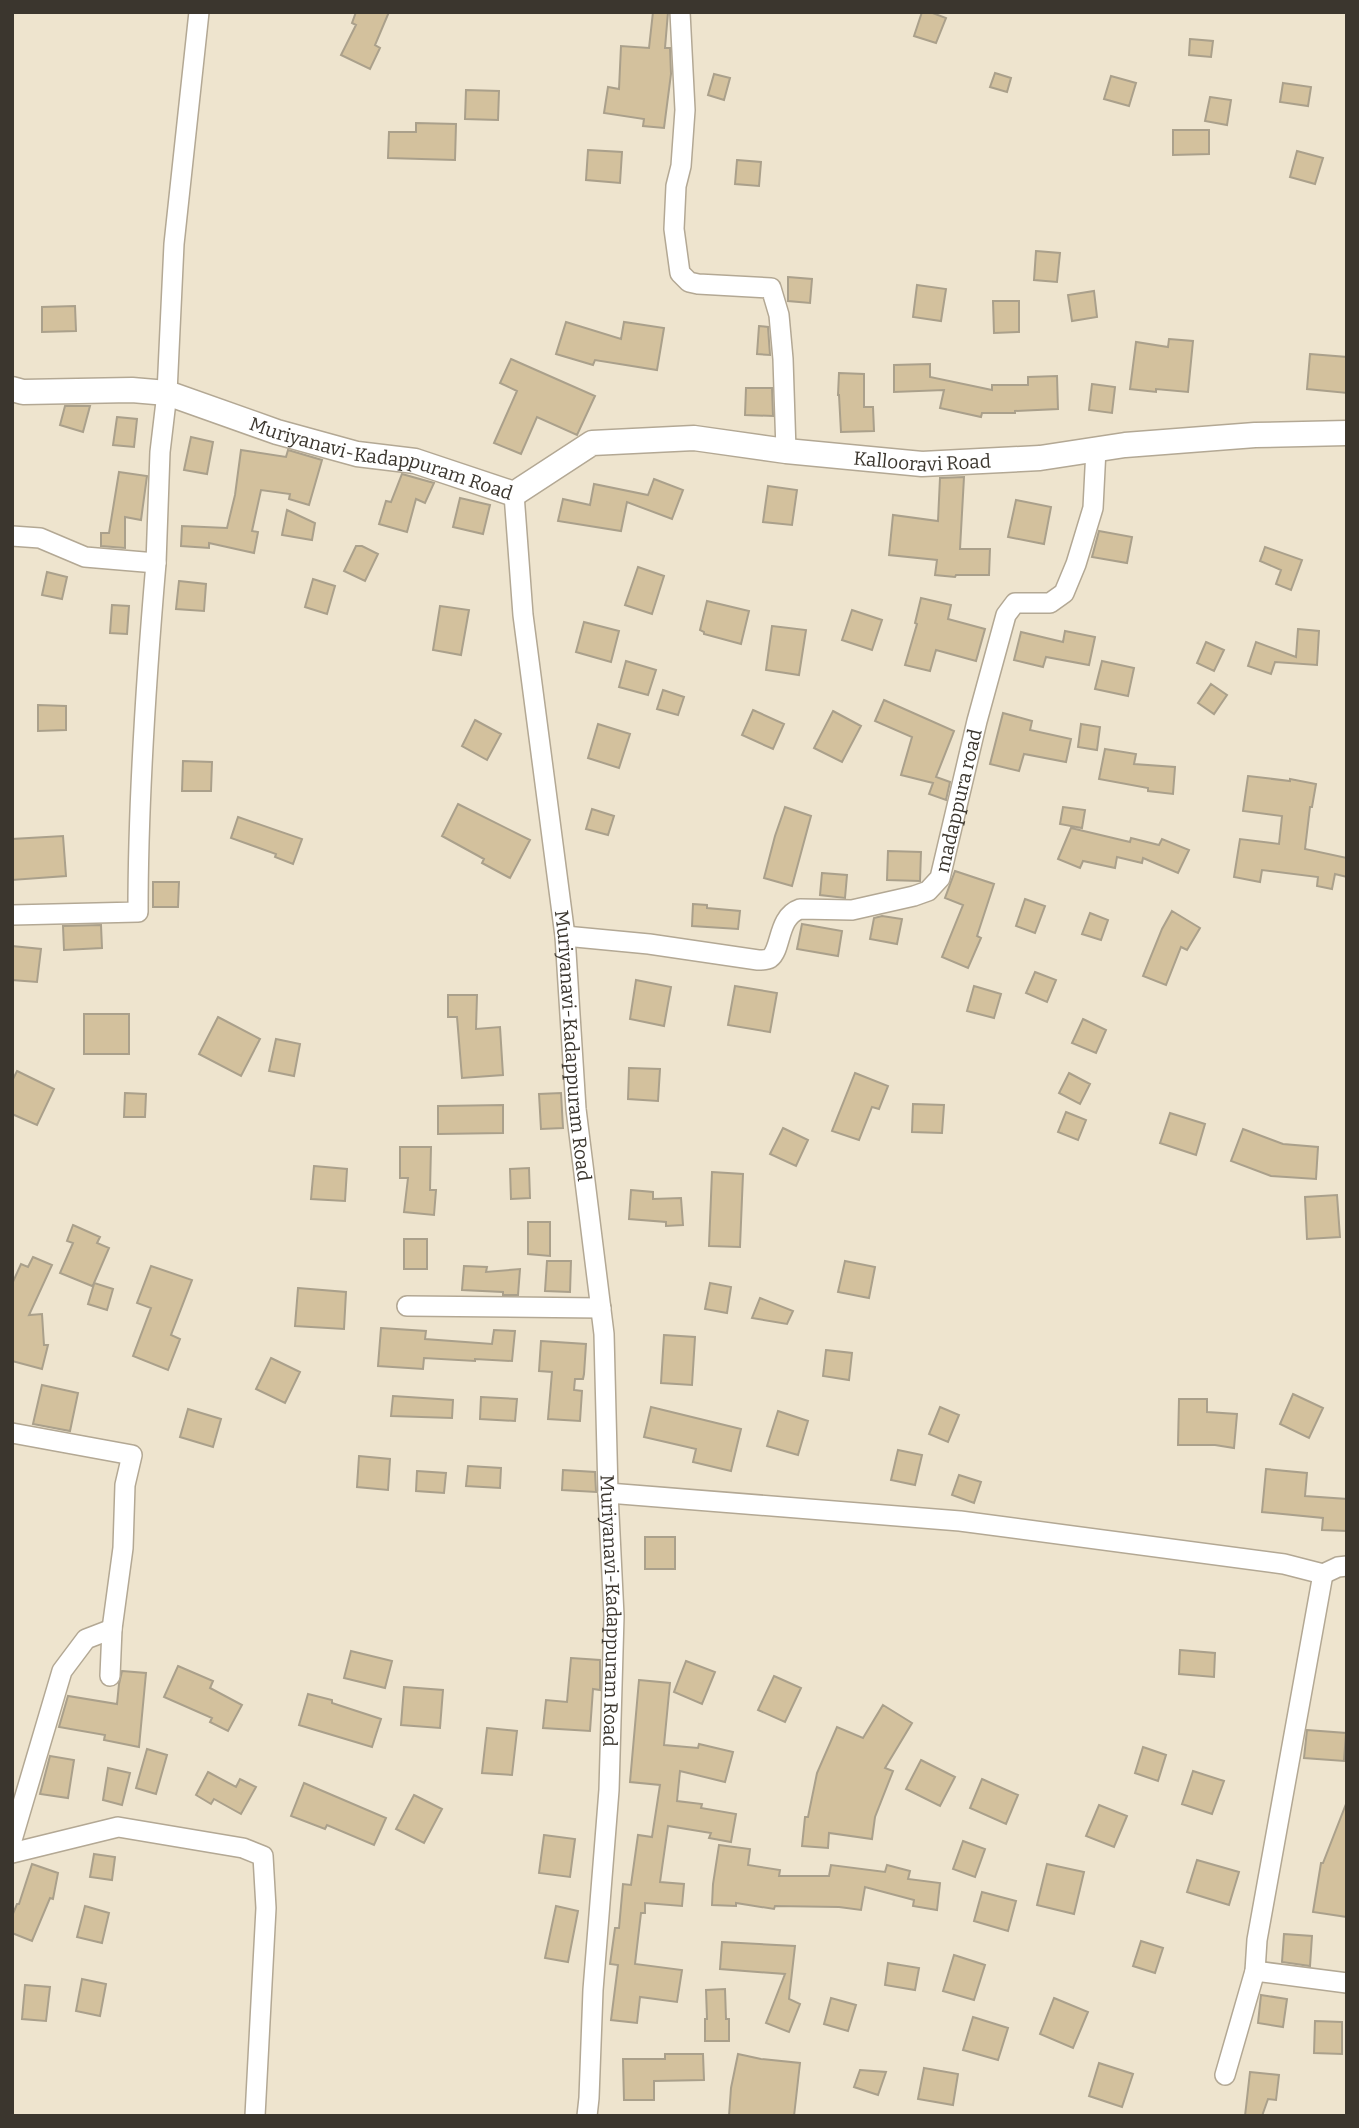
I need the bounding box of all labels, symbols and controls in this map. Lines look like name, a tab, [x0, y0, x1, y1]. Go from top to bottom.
street label: Muriyanavi-Kadappuram Road	[246, 412, 516, 504]
street label: Kallooravi Road	[853, 446, 992, 476]
street label: madappura road	[930, 726, 986, 875]
street label: Muriyanavi-Kadappuram Road	[550, 909, 596, 1183]
street label: Muriyanavi-Kadappuram Road	[596, 1474, 626, 1747]

